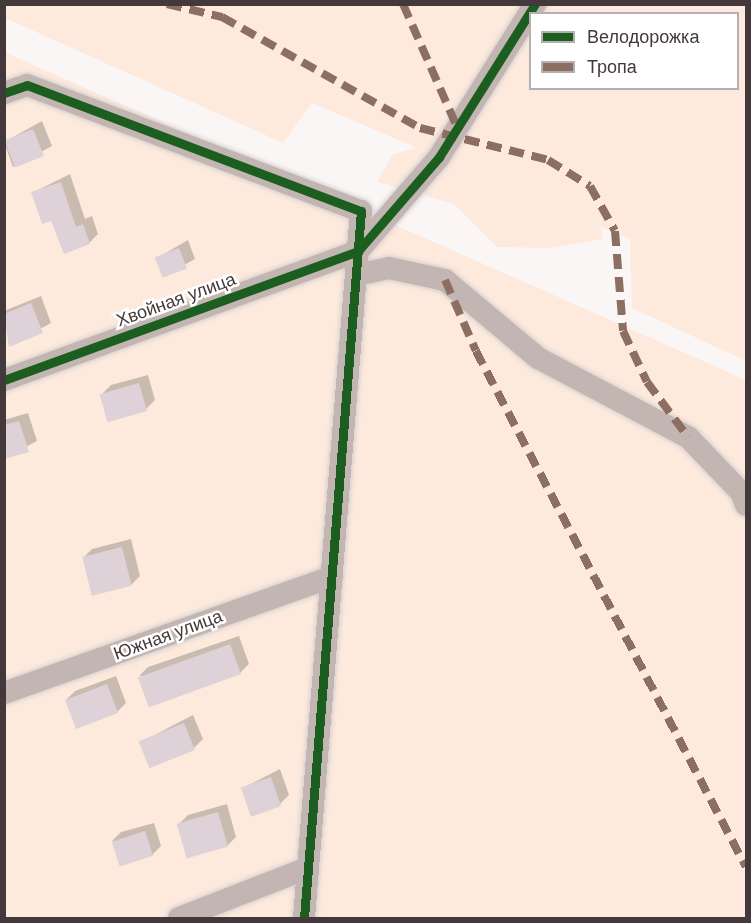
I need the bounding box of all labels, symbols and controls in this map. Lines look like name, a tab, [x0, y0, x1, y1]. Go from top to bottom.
legend	[529, 12, 739, 90]
text: Велодорожка	[587, 27, 699, 47]
text: Тропа	[587, 57, 637, 77]
street label: Хвойная улица	[113, 268, 239, 332]
street label: Южная улица	[111, 605, 225, 665]

